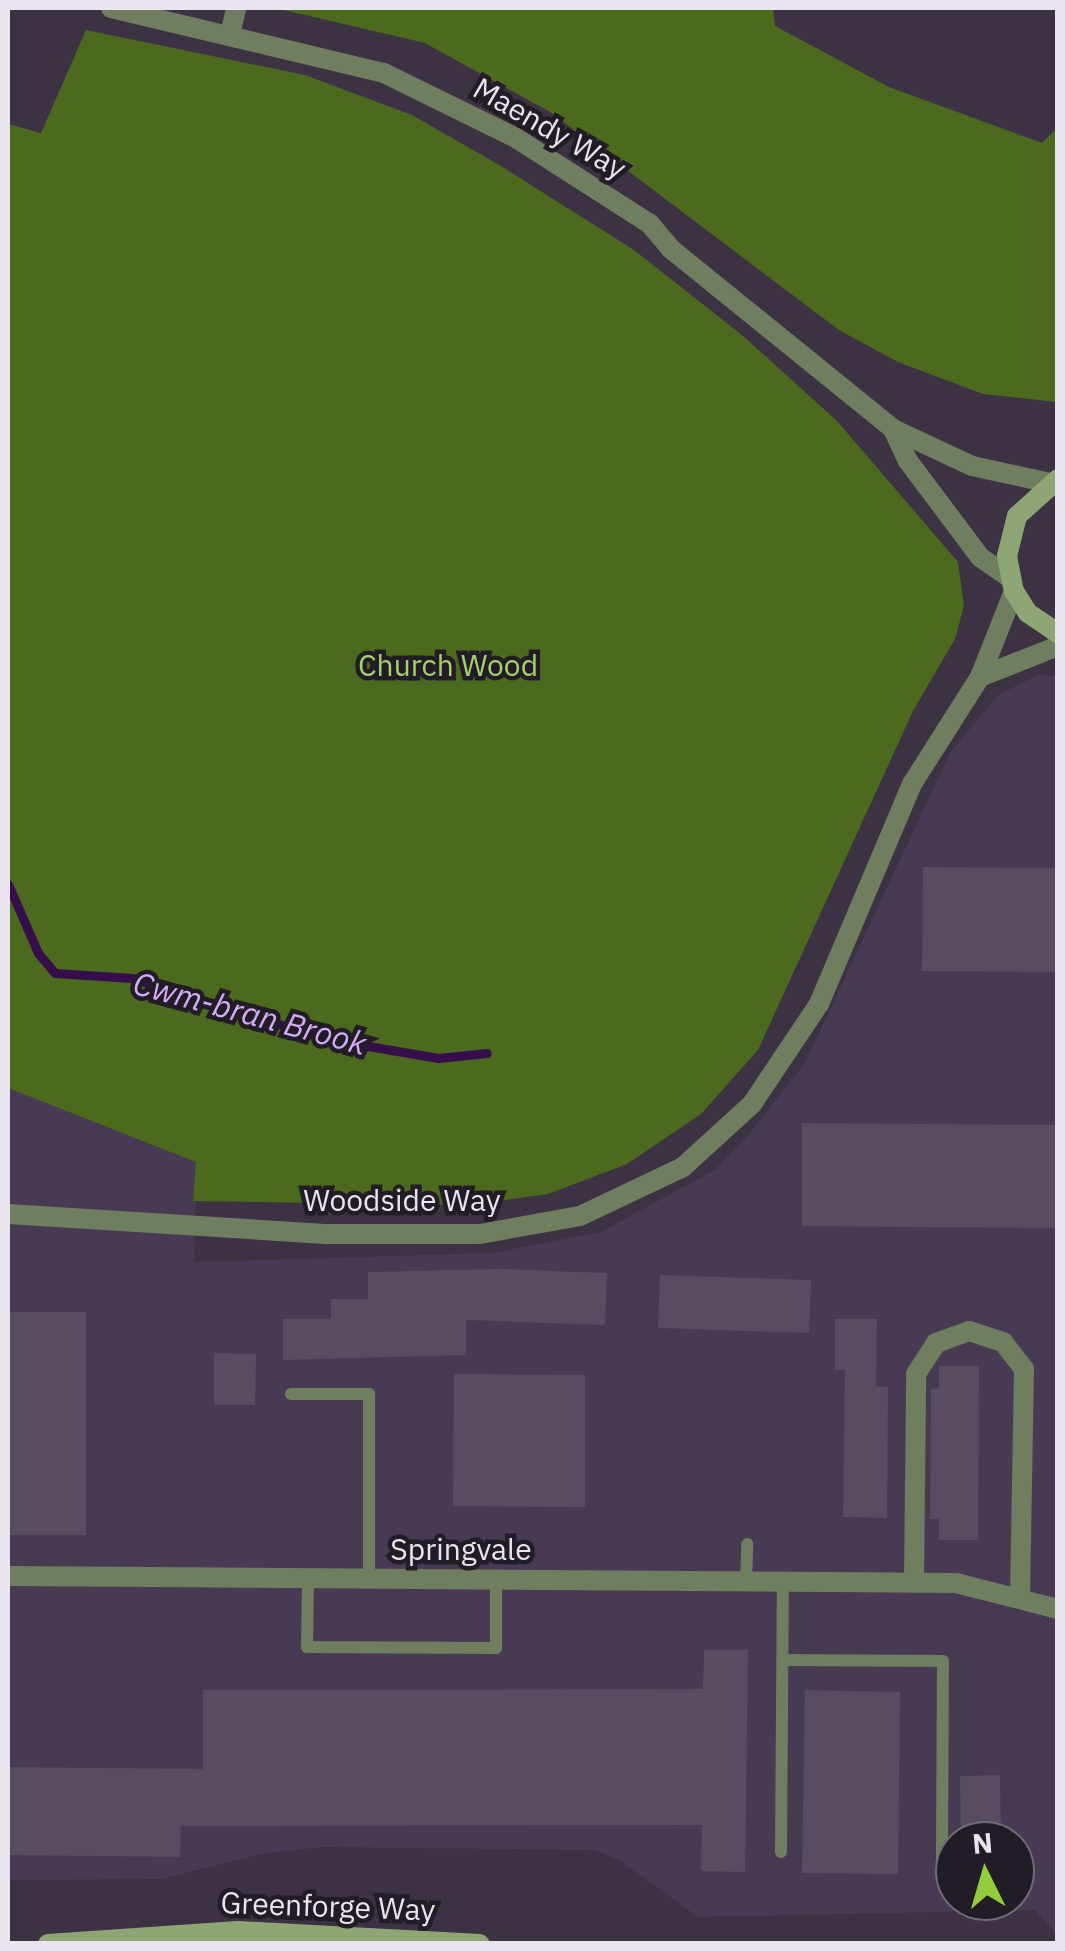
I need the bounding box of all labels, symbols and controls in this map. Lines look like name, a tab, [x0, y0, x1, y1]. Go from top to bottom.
street label: Maendy Way	[467, 70, 633, 186]
park label: Church Wood	[358, 647, 538, 683]
water label: Cwm-bran Brook	[129, 963, 371, 1063]
street label: Woodside Way	[303, 1182, 501, 1218]
street label: Springvale	[390, 1531, 532, 1567]
north arrow	[935, 1821, 1035, 1921]
text: N	[971, 1823, 994, 1862]
street label: Greenforge Way	[220, 1884, 436, 1928]

